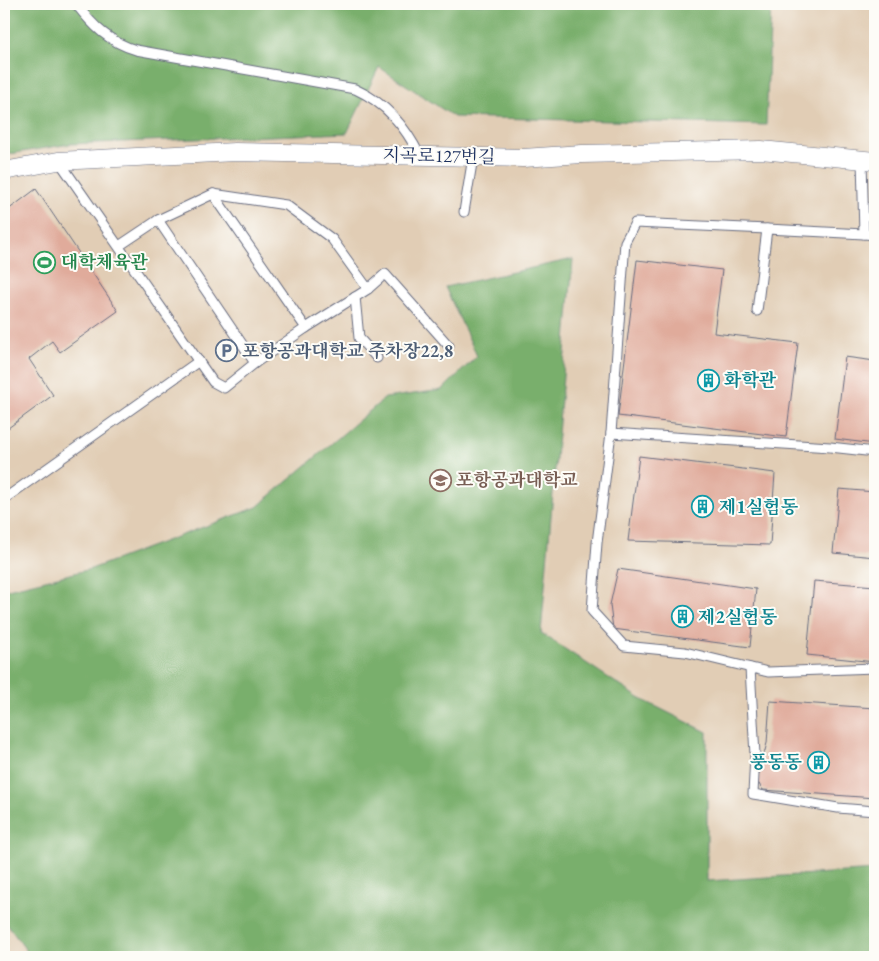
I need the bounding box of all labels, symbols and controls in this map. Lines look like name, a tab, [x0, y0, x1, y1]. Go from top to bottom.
street label: 지곡로127번길	[382, 143, 496, 168]
sports icon: 대학체육관	[33, 250, 57, 274]
place label: 대학체육관	[61, 250, 149, 273]
parking icon: 포항공과대학교 주차장22,8	[214, 339, 238, 363]
place label: 포항공과대학교 주차장22,8	[242, 339, 453, 362]
building icon: 화학관	[696, 368, 720, 392]
place label: 화학관	[724, 368, 777, 391]
school or university icon: 포항공과대학교	[428, 468, 452, 492]
place label: 포항공과대학교	[456, 468, 578, 491]
building icon: 제1실험동	[691, 495, 715, 519]
place label: 제1실험동	[719, 495, 799, 518]
building icon: 제2실험동	[670, 605, 694, 629]
place label: 제2실험동	[698, 605, 778, 628]
place label: 풍동동	[750, 750, 803, 773]
building icon: 풍동동	[806, 750, 830, 774]

